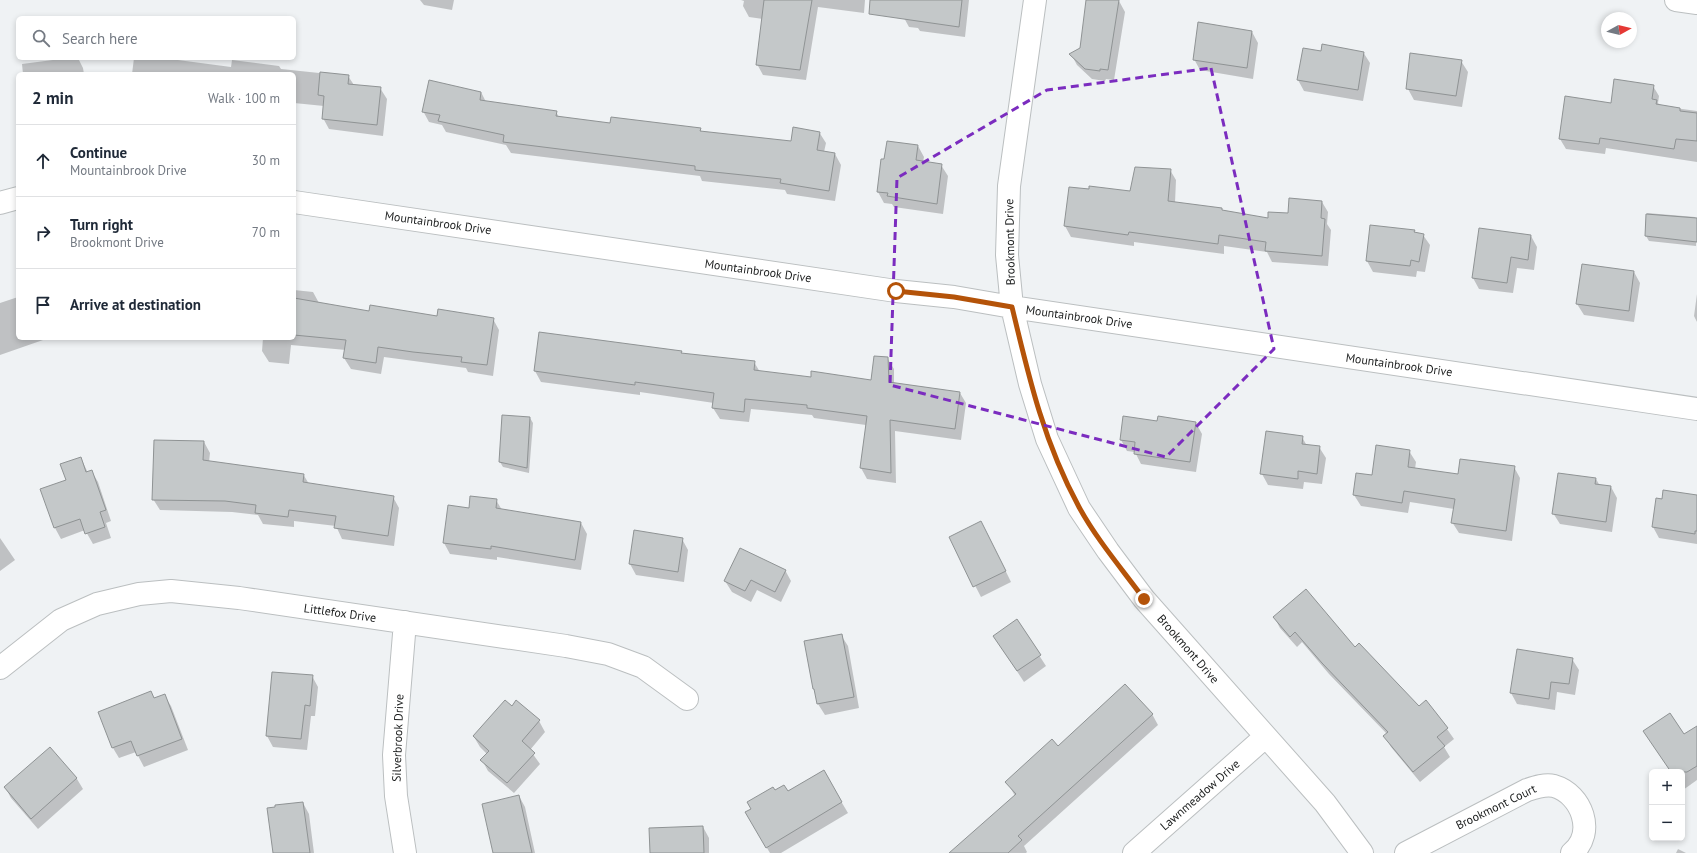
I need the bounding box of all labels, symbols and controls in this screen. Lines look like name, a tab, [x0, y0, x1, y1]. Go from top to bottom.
north arrow	[1601, 12, 1637, 48]
search box	[16, 16, 296, 60]
icon: search	[30, 27, 52, 49]
text: Search here	[62, 29, 138, 48]
text: 2 min	[32, 87, 73, 109]
text: Walk · 100 m	[208, 90, 280, 107]
text: Continue	[70, 143, 127, 162]
icon: ahead	[32, 150, 54, 172]
text: 30 m	[252, 152, 280, 169]
text: Mountainbrook Drive	[70, 162, 187, 179]
street label: Brookmont Drive	[1001, 199, 1018, 285]
street label: Mountainbrook Drive	[384, 208, 492, 237]
text: Turn right	[70, 215, 133, 234]
icon: right	[32, 222, 54, 244]
text: 70 m	[252, 224, 280, 241]
text: Brookmont Drive	[70, 234, 164, 251]
street label: Mountainbrook Drive	[704, 256, 812, 285]
route start	[887, 282, 905, 300]
icon: arrive	[32, 294, 54, 316]
text: Arrive at destination	[70, 295, 201, 314]
street label: Mountainbrook Drive	[1025, 302, 1133, 331]
street label: Mountainbrook Drive	[1345, 350, 1453, 379]
route end	[1135, 590, 1153, 608]
street label: Littlefox Drive	[303, 600, 377, 625]
street label: Brookmont Drive	[1154, 611, 1222, 686]
street label: Silverbrook Drive	[388, 694, 407, 782]
street label: Lawnmeadow Drive	[1157, 756, 1243, 833]
map controls	[1649, 769, 1685, 841]
button: +	[1649, 769, 1685, 805]
street label: Brookmont Court	[1453, 781, 1538, 832]
button: −	[1649, 805, 1685, 841]

